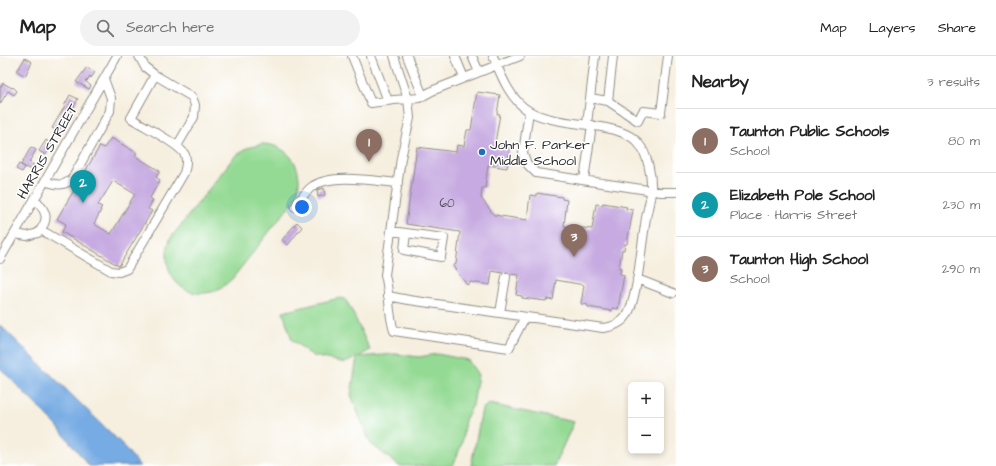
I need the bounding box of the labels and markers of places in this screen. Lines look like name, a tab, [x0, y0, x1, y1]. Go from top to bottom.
pin: 1	[356, 129, 382, 162]
place label: John F. Parker Middle School	[490, 135, 590, 171]
marker: John F. Parker Middle School	[477, 147, 487, 157]
pin: 2	[70, 170, 96, 203]
pin: 3	[561, 224, 587, 257]

